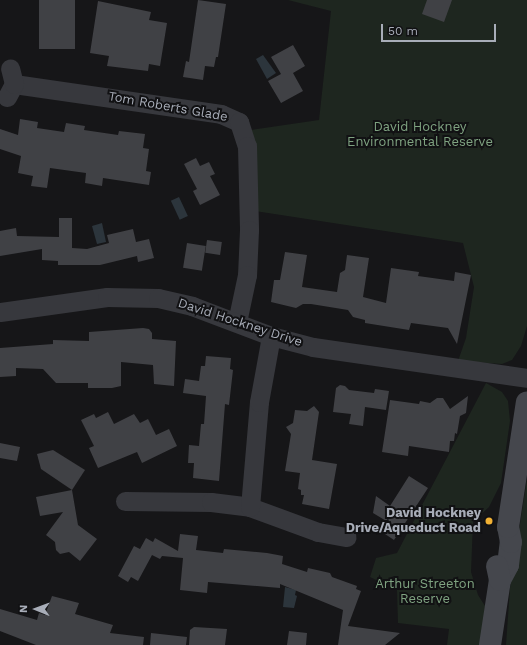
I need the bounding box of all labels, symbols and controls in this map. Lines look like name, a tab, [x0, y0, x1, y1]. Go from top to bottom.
scale bar	[383, 16, 498, 42]
text: 50 m	[388, 24, 418, 38]
street label: Tom Roberts Glade	[107, 89, 229, 125]
park label: David Hockney Environmental Reserve	[347, 120, 493, 151]
street label: David Hockney Drive	[176, 296, 304, 350]
place label: David Hockney Drive/Aqueduct Road	[346, 506, 481, 537]
marker: David Hockney Drive/Aqueduct Road	[484, 516, 494, 526]
park label: Arthur Streeton Reserve	[375, 577, 475, 608]
north arrow	[16, 589, 56, 629]
text: N	[17, 605, 30, 613]

